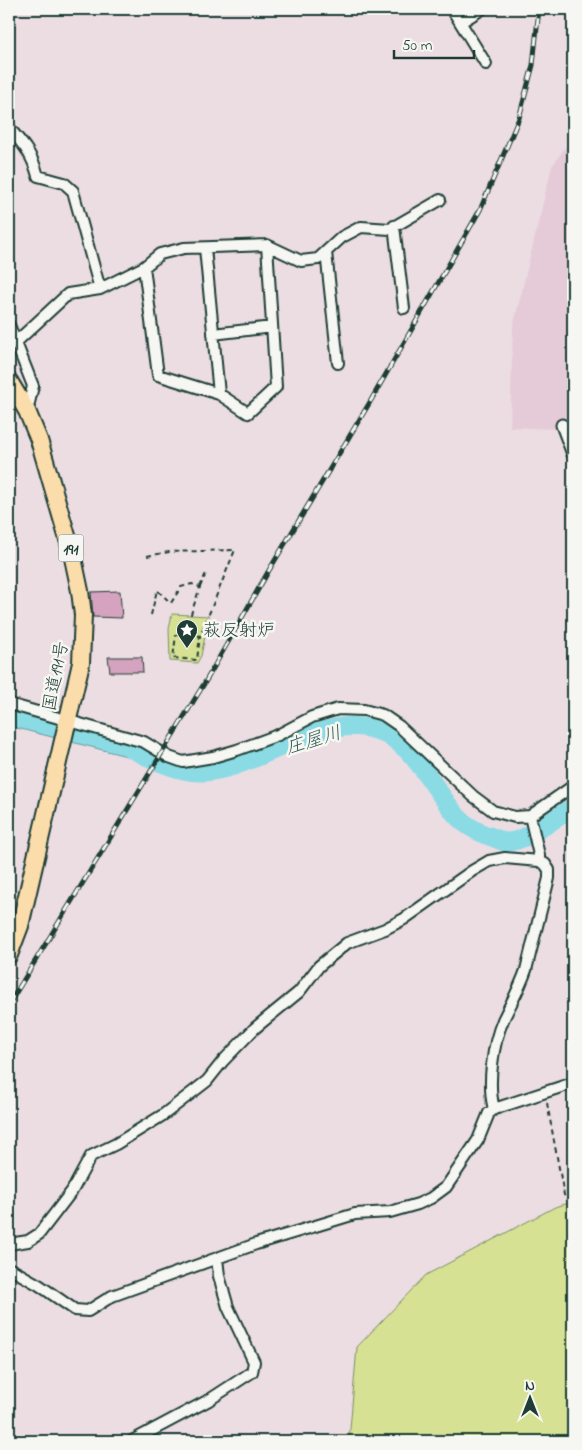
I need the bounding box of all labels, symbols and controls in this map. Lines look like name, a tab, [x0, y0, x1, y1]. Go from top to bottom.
scale bar	[394, 28, 474, 60]
text: 50 m	[402, 35, 433, 57]
road number: 191	[58, 534, 84, 562]
place icon: 萩反射炉	[175, 618, 199, 649]
place label: 萩反射炉	[203, 619, 275, 645]
street label: 国道191号	[37, 639, 76, 714]
water label: 庄屋川	[283, 720, 345, 763]
north arrow	[504, 1372, 554, 1422]
text: N	[525, 1376, 535, 1397]

